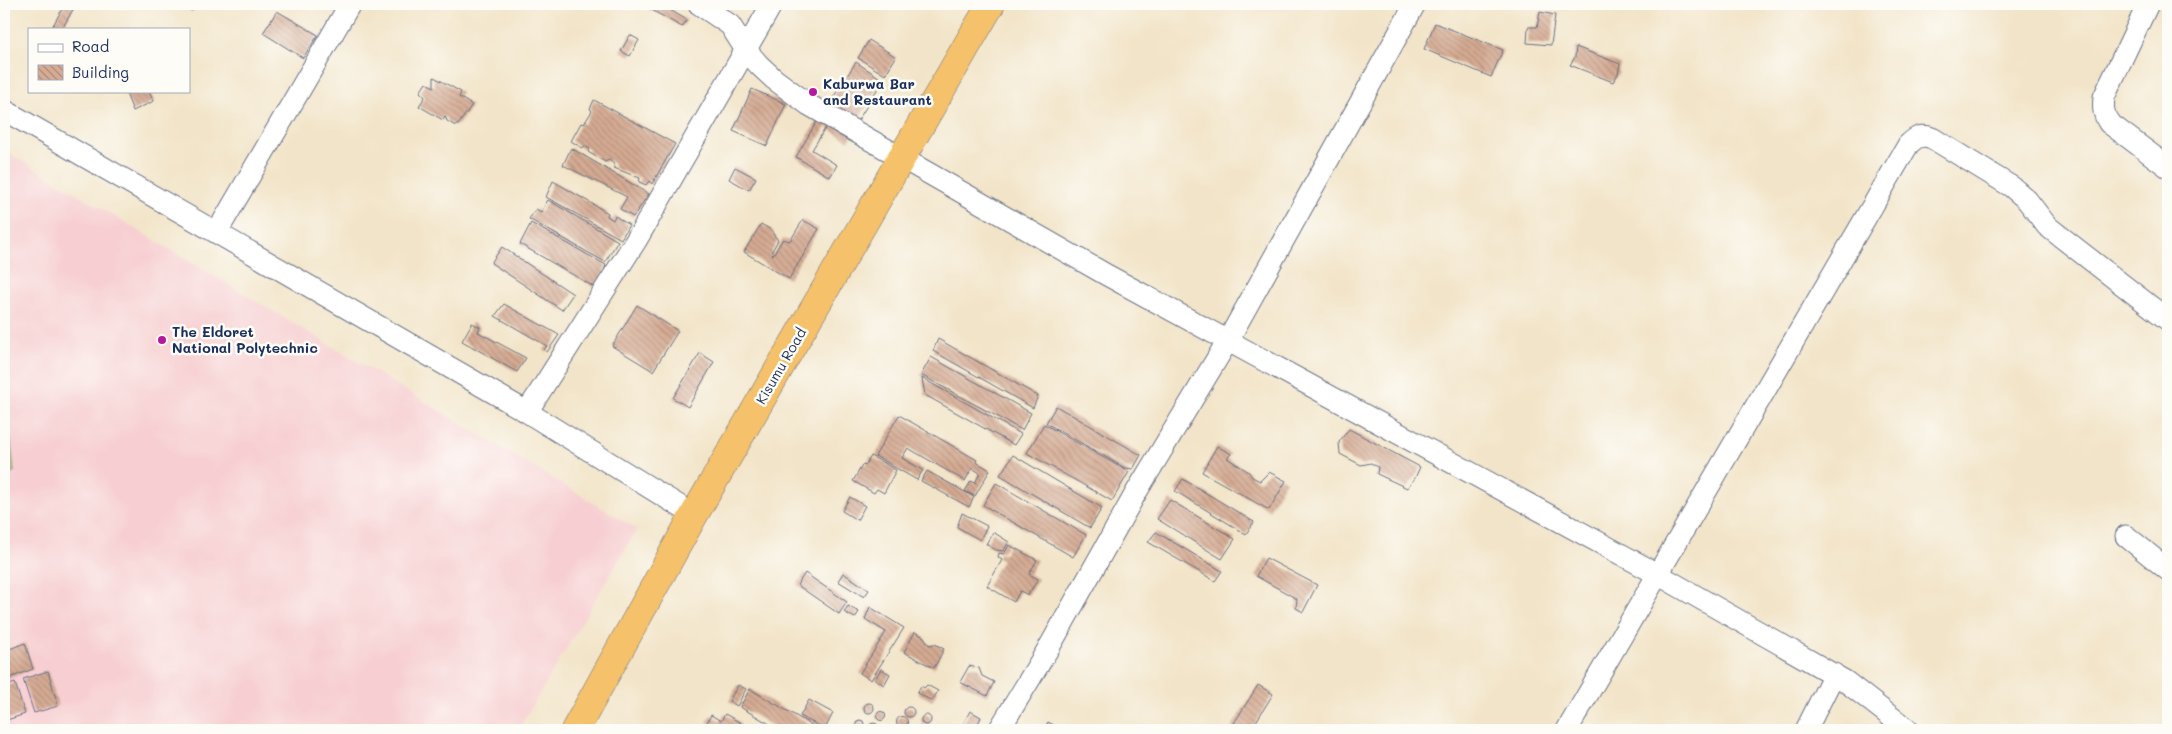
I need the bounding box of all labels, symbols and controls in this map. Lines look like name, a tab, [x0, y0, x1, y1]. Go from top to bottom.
legend	[28, 28, 190, 92]
text: Road	[72, 36, 109, 56]
text: Building	[72, 62, 129, 82]
place label: Kaburwa Bar and Restaurant	[823, 74, 932, 109]
marker: Kaburwa Bar and Restaurant	[807, 86, 819, 98]
place label: The Eldoret National Polytechnic	[172, 322, 318, 357]
street label: Kisumu Road	[751, 324, 810, 407]
marker: The Eldoret National Polytechnic	[156, 334, 168, 346]

